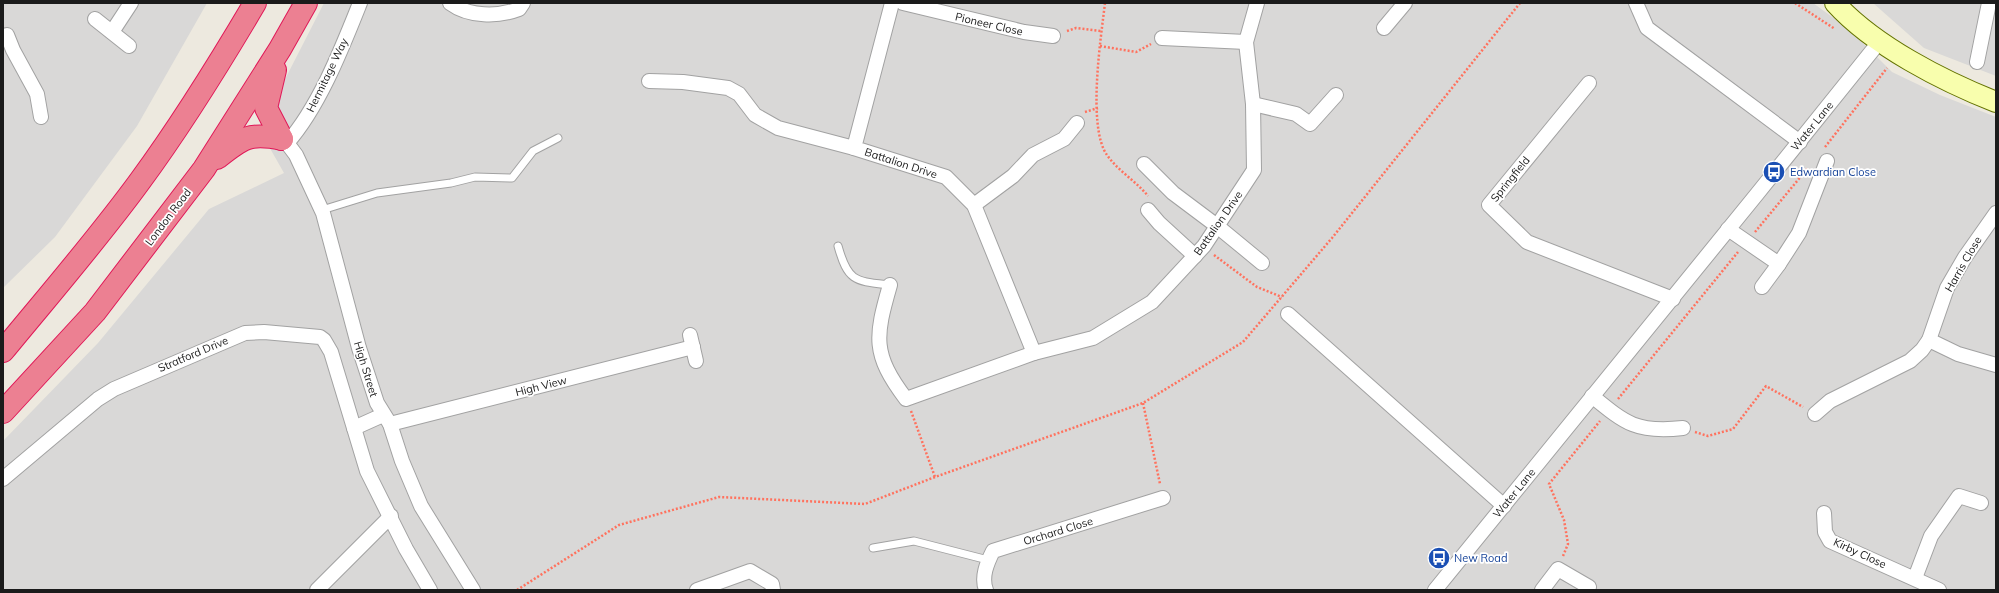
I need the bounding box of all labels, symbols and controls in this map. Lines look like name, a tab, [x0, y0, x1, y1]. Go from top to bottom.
street label: Pioneer Close	[954, 9, 1024, 39]
street label: Hermitage Way	[303, 36, 351, 114]
street label: Water Lane	[1788, 98, 1836, 154]
street label: Battalion Drive	[863, 145, 939, 181]
street label: Springfield	[1487, 153, 1533, 205]
bus stop icon: Edwardian Close	[1761, 159, 1787, 185]
place label: Edwardian Close	[1790, 165, 1876, 179]
street label: London Road	[142, 186, 194, 248]
street label: Battalion Drive	[1191, 188, 1245, 258]
street label: Harris Close	[1941, 234, 1985, 294]
street label: Stratford Drive	[156, 333, 230, 375]
street label: High Street	[351, 339, 381, 399]
street label: High View	[514, 373, 569, 399]
street label: Water Lane	[1490, 465, 1538, 521]
street label: Orchard Close	[1021, 514, 1095, 548]
street label: Kirby Close	[1831, 535, 1889, 571]
bus stop icon: New Road	[1426, 545, 1452, 571]
place label: New Road	[1454, 551, 1508, 565]

